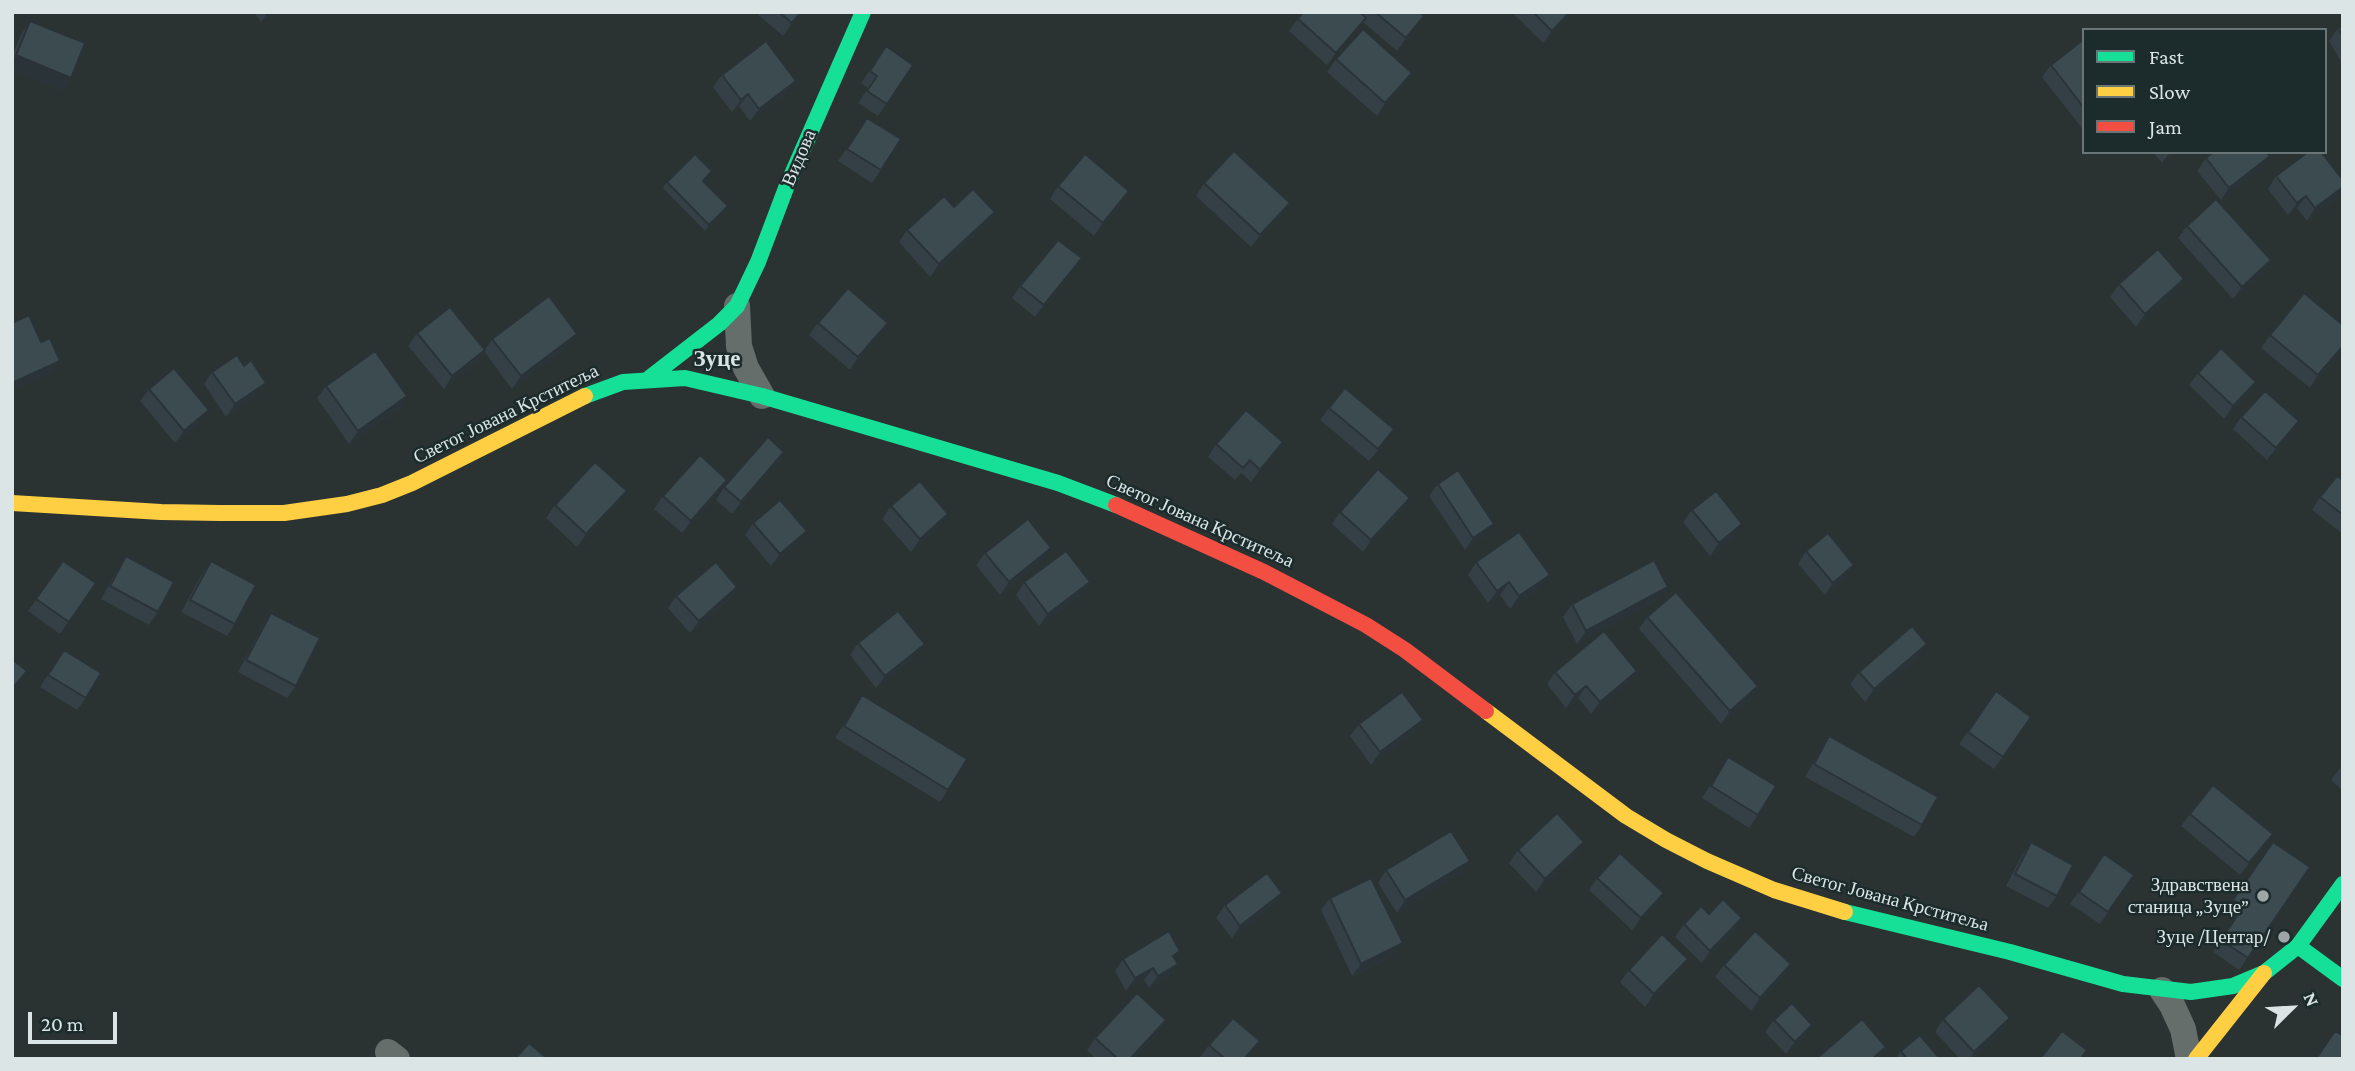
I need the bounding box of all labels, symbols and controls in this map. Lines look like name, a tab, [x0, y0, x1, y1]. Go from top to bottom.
legend	[2082, 28, 2327, 154]
text: Fast	[2149, 45, 2184, 69]
text: Slow	[2149, 80, 2190, 104]
text: Jam	[2149, 115, 2182, 139]
street label: Видова	[777, 126, 821, 190]
district label: Зуце	[693, 345, 741, 373]
street label: Светог Јована Крститеља	[410, 359, 602, 469]
street label: Светог Јована Крститеља	[1103, 469, 1297, 573]
street label: Светог Јована Крститеља	[1789, 862, 1991, 936]
place label: Здравствена станица „Зуце”	[2128, 874, 2249, 918]
marker: Здравствена станица „Зуце”	[2255, 888, 2271, 904]
place label: Зуце /Центар/	[2156, 926, 2270, 948]
marker: Зуце /Центар/	[2276, 929, 2292, 945]
north arrow	[2257, 973, 2327, 1043]
text: N	[2299, 989, 2324, 1009]
scale bar	[32, 998, 121, 1042]
text: 20 m	[41, 1012, 84, 1036]

